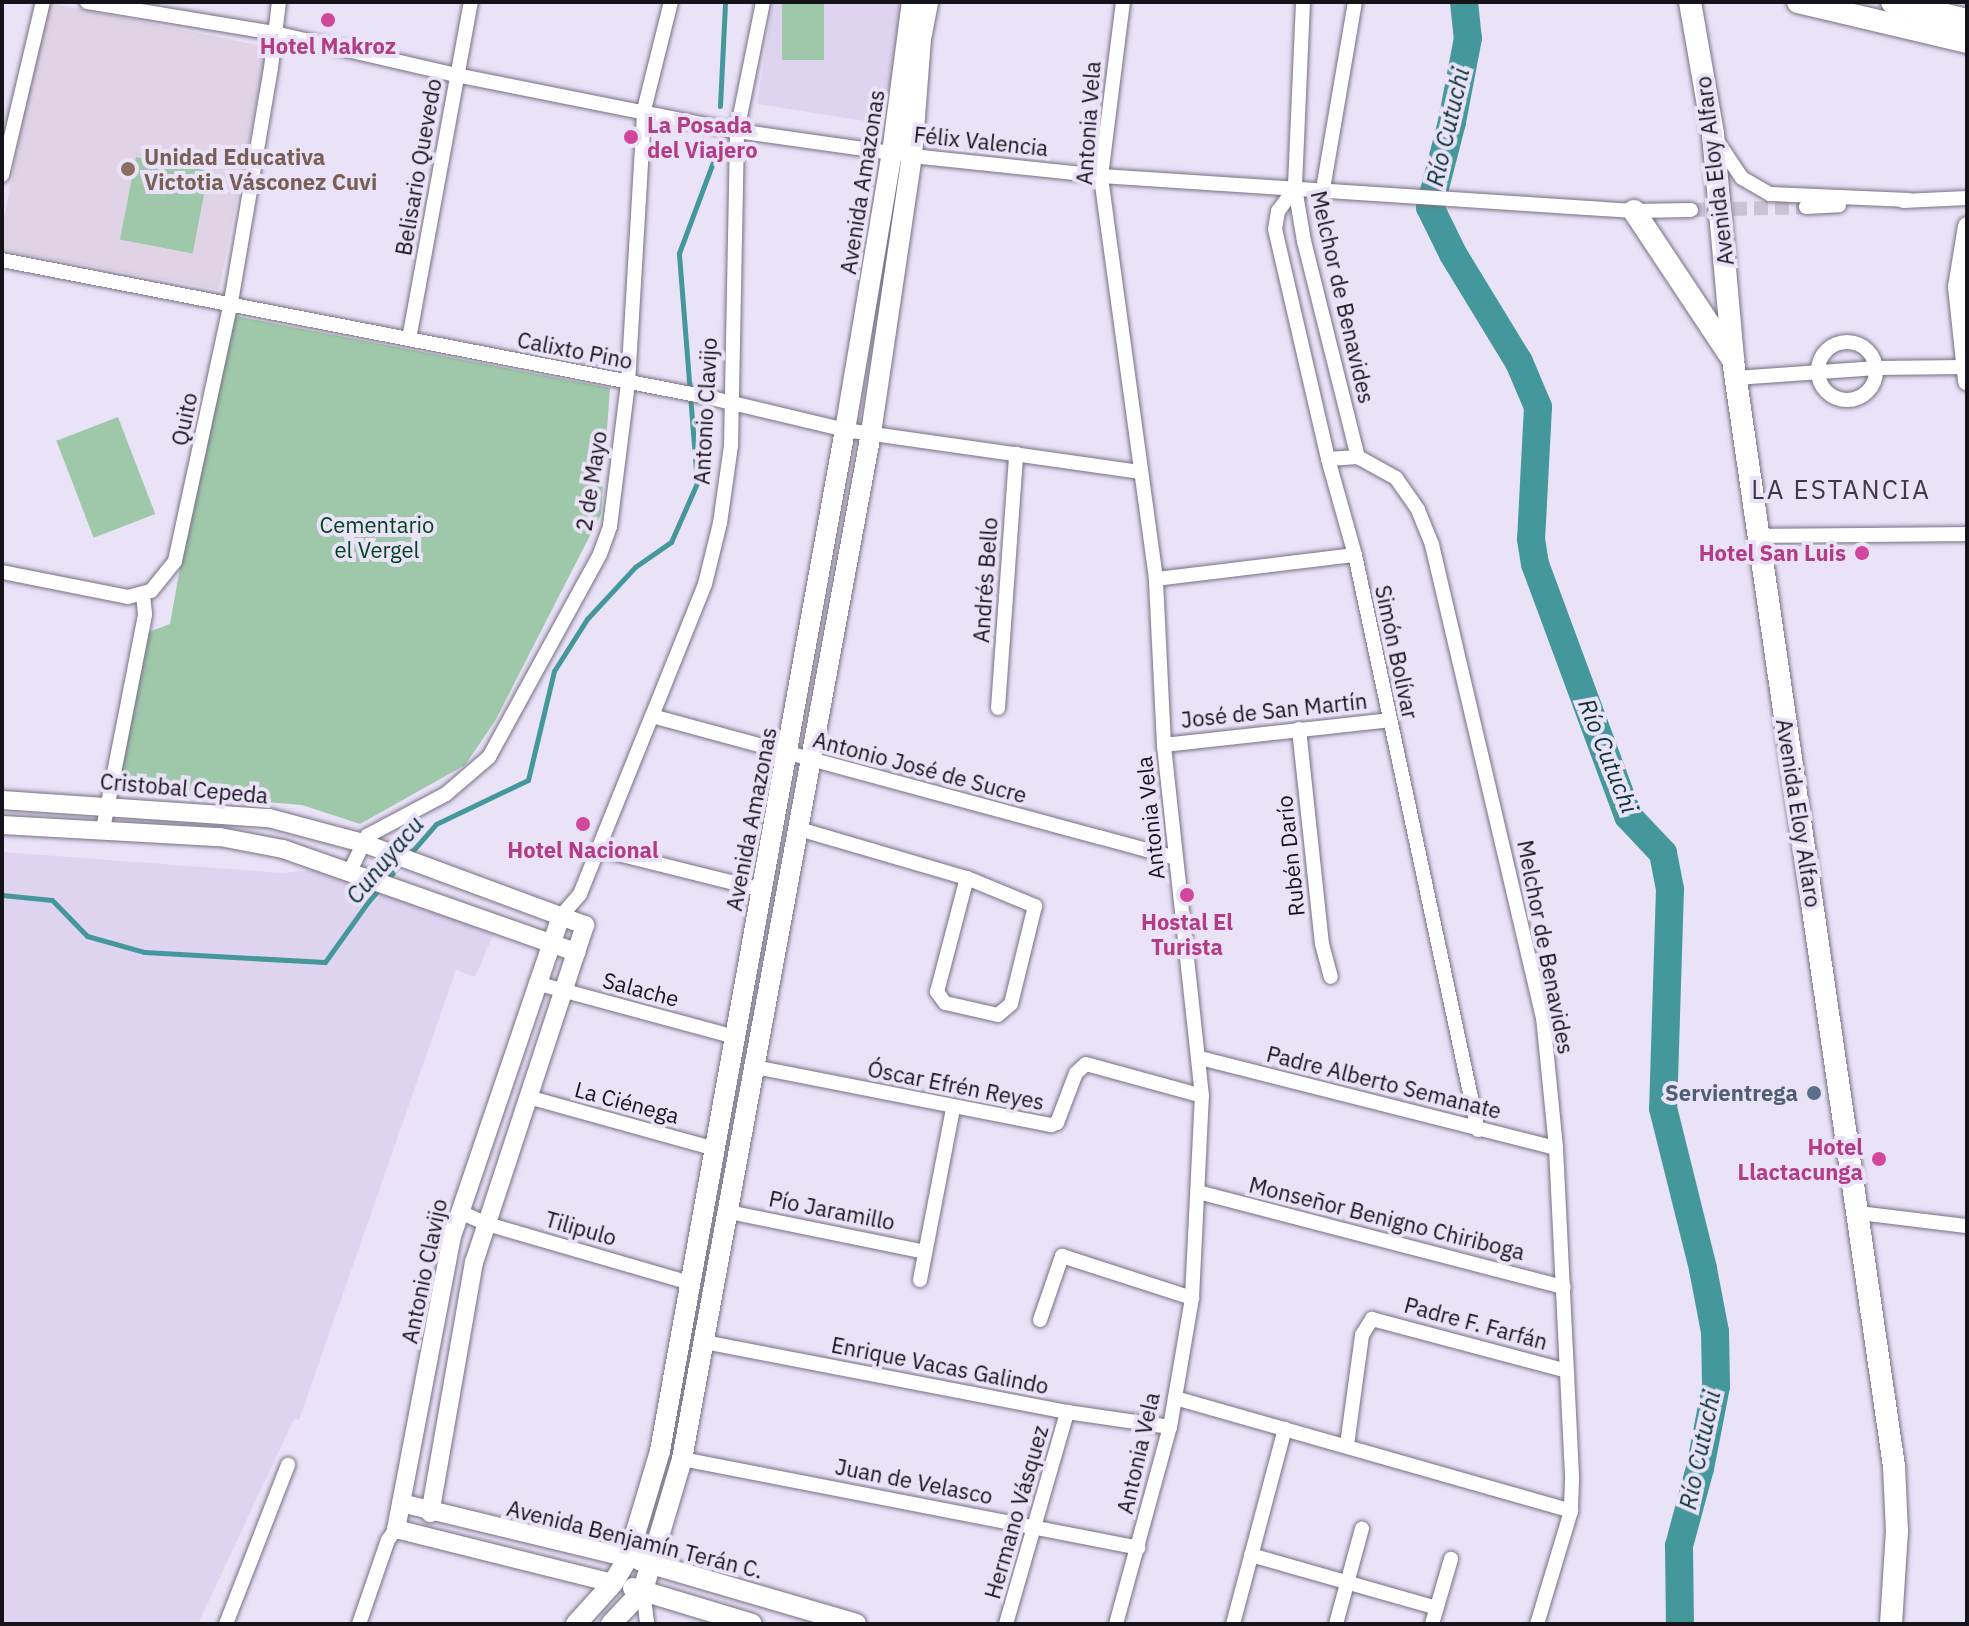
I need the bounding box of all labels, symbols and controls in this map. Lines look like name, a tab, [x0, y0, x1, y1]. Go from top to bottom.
marker: Hotel Makroz	[319, 11, 337, 29]
place label: Hotel Makroz	[260, 33, 396, 59]
street label: Antonia Vela	[1071, 60, 1105, 186]
water label: Río Cutuchi	[1420, 65, 1476, 189]
street label: Avenida Eloy Alfaro	[1689, 75, 1739, 267]
street label: Belisario Quevedo	[389, 76, 447, 258]
street label: Avenida Amazonas	[834, 88, 890, 276]
place label: La Posada del Viajero	[647, 111, 758, 162]
street label: Félix Valencia	[912, 121, 1050, 161]
marker: La Posada del Viajero	[622, 128, 640, 146]
place label: Unidad Educativa Victotia Vásconez Cuvi	[144, 143, 377, 194]
marker: Unidad Educativa Victotia Vásconez Cuvi	[119, 160, 137, 178]
street label: Melchor de Benavides	[1306, 188, 1380, 406]
street label: Calixto Pino	[515, 326, 635, 374]
street label: Antonio Clavijo	[688, 337, 722, 485]
street label: Quito	[166, 390, 202, 448]
street label: 2 de Mayo	[570, 429, 612, 533]
district label: LA ESTANCIA	[1751, 474, 1931, 506]
park label: Cementario el Vergel	[320, 511, 434, 562]
street label: Andrés Bello	[967, 516, 1003, 644]
place label: Hotel San Luis	[1699, 540, 1846, 566]
marker: Hotel San Luis	[1853, 544, 1871, 562]
street label: Simón Bolívar	[1370, 583, 1424, 721]
street label: José de San Martín	[1180, 687, 1368, 733]
water label: Río Cutuchi	[1572, 695, 1644, 817]
street label: Avenida Eloy Alfaro	[1771, 717, 1827, 909]
street label: Avenida Amazonas	[720, 725, 782, 913]
street label: Antonio José de Sucre	[810, 726, 1030, 808]
street label: Antonia Vela	[1130, 755, 1170, 881]
street label: Cristobal Cepeda	[99, 768, 269, 808]
street label: Rubén Darío	[1271, 794, 1309, 918]
water label: Cunuyacu	[340, 810, 430, 910]
marker: Hotel Nacional	[574, 815, 592, 833]
place label: Hotel Nacional	[507, 837, 659, 863]
street label: Melchor de Benavides	[1512, 838, 1580, 1056]
marker: Hostal El Turista	[1178, 886, 1196, 904]
place label: Hostal El Turista	[1141, 908, 1233, 960]
street label: Salache	[600, 966, 682, 1012]
street label: Padre Alberto Semanate	[1264, 1040, 1504, 1124]
street label: Óscar Efrén Reyes	[865, 1055, 1047, 1115]
street label: La Ciénega	[572, 1075, 682, 1129]
place label: Servientrega	[1665, 1080, 1798, 1106]
marker: Servientrega	[1805, 1084, 1823, 1102]
place label: Hotel Llactacunga	[1738, 1133, 1863, 1184]
marker: Hotel Llactacunga	[1870, 1150, 1888, 1168]
street label: Monseñor Benigno Chiriboga	[1246, 1171, 1528, 1265]
street label: Pío Jaramillo	[767, 1185, 897, 1235]
street label: Antonio Clavijo	[396, 1196, 452, 1346]
street label: Tilipulo	[542, 1205, 620, 1251]
street label: Padre F. Farfán	[1401, 1291, 1551, 1355]
street label: Enrique Vacas Galindo	[829, 1331, 1051, 1399]
water label: Río Cutuchi	[1673, 1388, 1727, 1512]
street label: Antonia Vela	[1111, 1390, 1165, 1516]
street label: Hermano Vásquez	[979, 1422, 1053, 1602]
street label: Juan de Velasco	[833, 1453, 995, 1509]
street label: Avenida Benjamín Terán C.	[504, 1494, 766, 1584]

